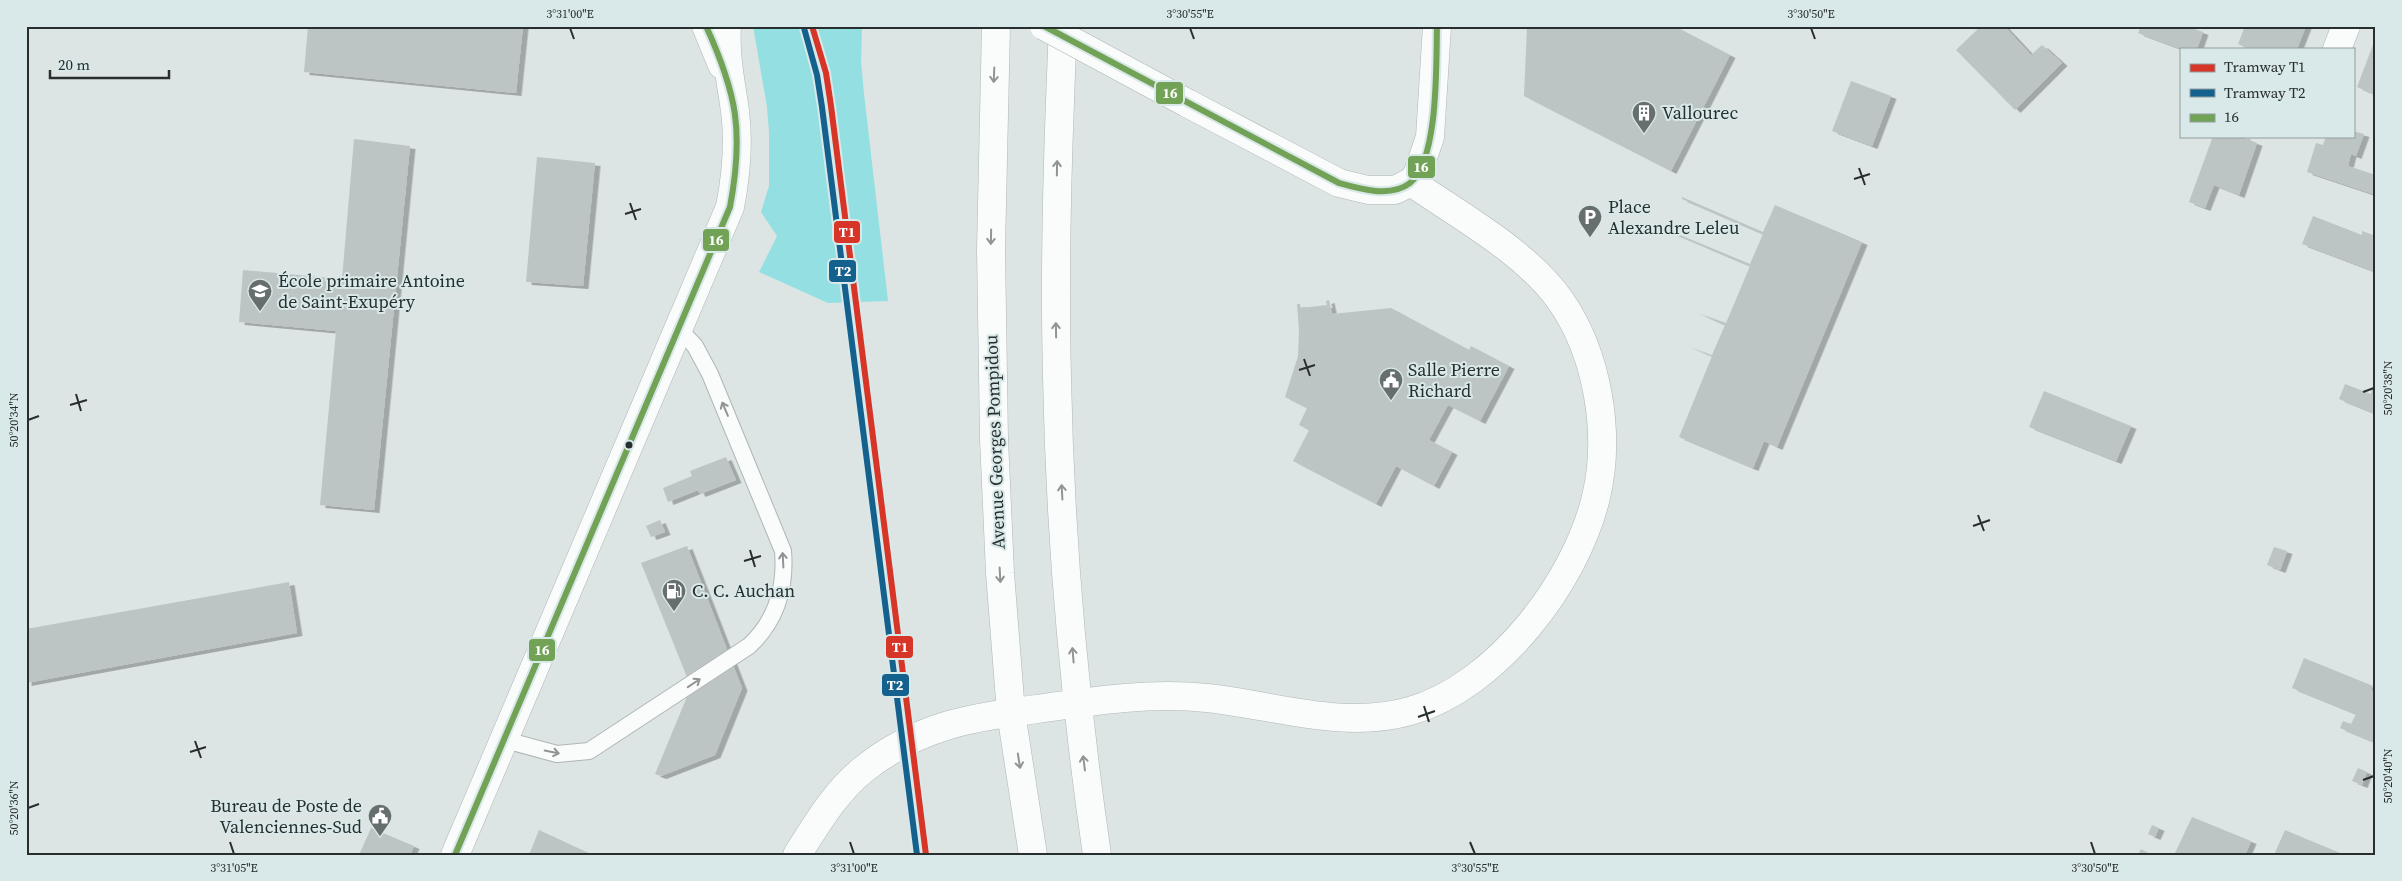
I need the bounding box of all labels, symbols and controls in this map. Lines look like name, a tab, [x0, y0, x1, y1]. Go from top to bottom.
text: 3°31'00"E	[546, 6, 594, 22]
text: 3°30'55"E	[1166, 6, 1214, 22]
text: 3°30'50"E	[1787, 6, 1835, 22]
scale bar	[50, 48, 169, 80]
legend	[2180, 48, 2354, 138]
text: 20 m	[58, 54, 90, 75]
text: Tramway T1	[2224, 56, 2306, 77]
one-way arrow	[990, 67, 999, 83]
line badge: 16	[1155, 81, 1184, 105]
text: Tramway T2	[2224, 82, 2306, 103]
text: 16	[1162, 83, 1178, 103]
building icon: Vallourec	[1631, 100, 1657, 134]
place label: Vallourec	[1662, 100, 1738, 125]
text: 16	[2224, 106, 2239, 127]
line badge: 16	[1407, 155, 1436, 179]
text: 16	[1413, 157, 1429, 177]
one-way arrow	[1052, 160, 1062, 176]
place label: Place Alexandre Leleu	[1608, 194, 1739, 240]
parking icon: Place Alexandre Leleu	[1577, 204, 1603, 238]
line badge: T1	[833, 220, 861, 244]
text: T1	[839, 222, 855, 242]
line badge: 16	[702, 228, 730, 252]
one-way arrow	[986, 229, 996, 245]
text: 16	[708, 230, 724, 250]
line badge: T2	[828, 259, 857, 283]
text: T2	[835, 261, 852, 281]
place label: École primaire Antoine de Saint-Exupéry	[278, 268, 465, 314]
school or university icon: École primaire Antoine de Saint-Exupéry	[247, 278, 273, 312]
one-way arrow	[1051, 322, 1061, 338]
street label: Avenue Georges Pompidou	[978, 334, 1011, 550]
place label: Salle Pierre Richard	[1408, 357, 1500, 403]
text: 50°20'38"N	[2380, 360, 2396, 416]
public building icon: Salle Pierre Richard	[1378, 367, 1404, 401]
text: 50°20'34"N	[6, 392, 22, 448]
one-way arrow	[720, 402, 729, 417]
unlabelled marker	[624, 440, 634, 450]
one-way arrow	[1057, 485, 1066, 501]
one-way arrow	[779, 552, 788, 568]
one-way arrow	[996, 566, 1005, 582]
fuel station icon: C. C. Auchan	[661, 578, 687, 612]
place label: C. C. Auchan	[692, 578, 795, 603]
line badge: T1	[885, 635, 914, 659]
text: T1	[892, 637, 908, 657]
line badge: 16	[528, 638, 556, 662]
text: 16	[534, 640, 550, 660]
one-way arrow	[1068, 647, 1078, 663]
line badge: T2	[881, 673, 910, 697]
text: T2	[887, 675, 904, 695]
one-way arrow	[687, 677, 701, 688]
one-way arrow	[543, 748, 559, 757]
text: 50°20'40"N	[2380, 748, 2396, 804]
one-way arrow	[1014, 753, 1024, 769]
one-way arrow	[1079, 755, 1089, 771]
text: 50°20'36"N	[6, 780, 22, 836]
place label: Bureau de Poste de Valenciennes-Sud	[210, 793, 362, 839]
public building icon: Bureau de Poste de Valenciennes-Sud	[367, 803, 393, 837]
text: 3°31'05"E	[210, 860, 258, 876]
text: 3°31'00"E	[830, 860, 878, 876]
text: 3°30'55"E	[1451, 860, 1499, 876]
text: 3°30'50"E	[2071, 860, 2119, 876]

